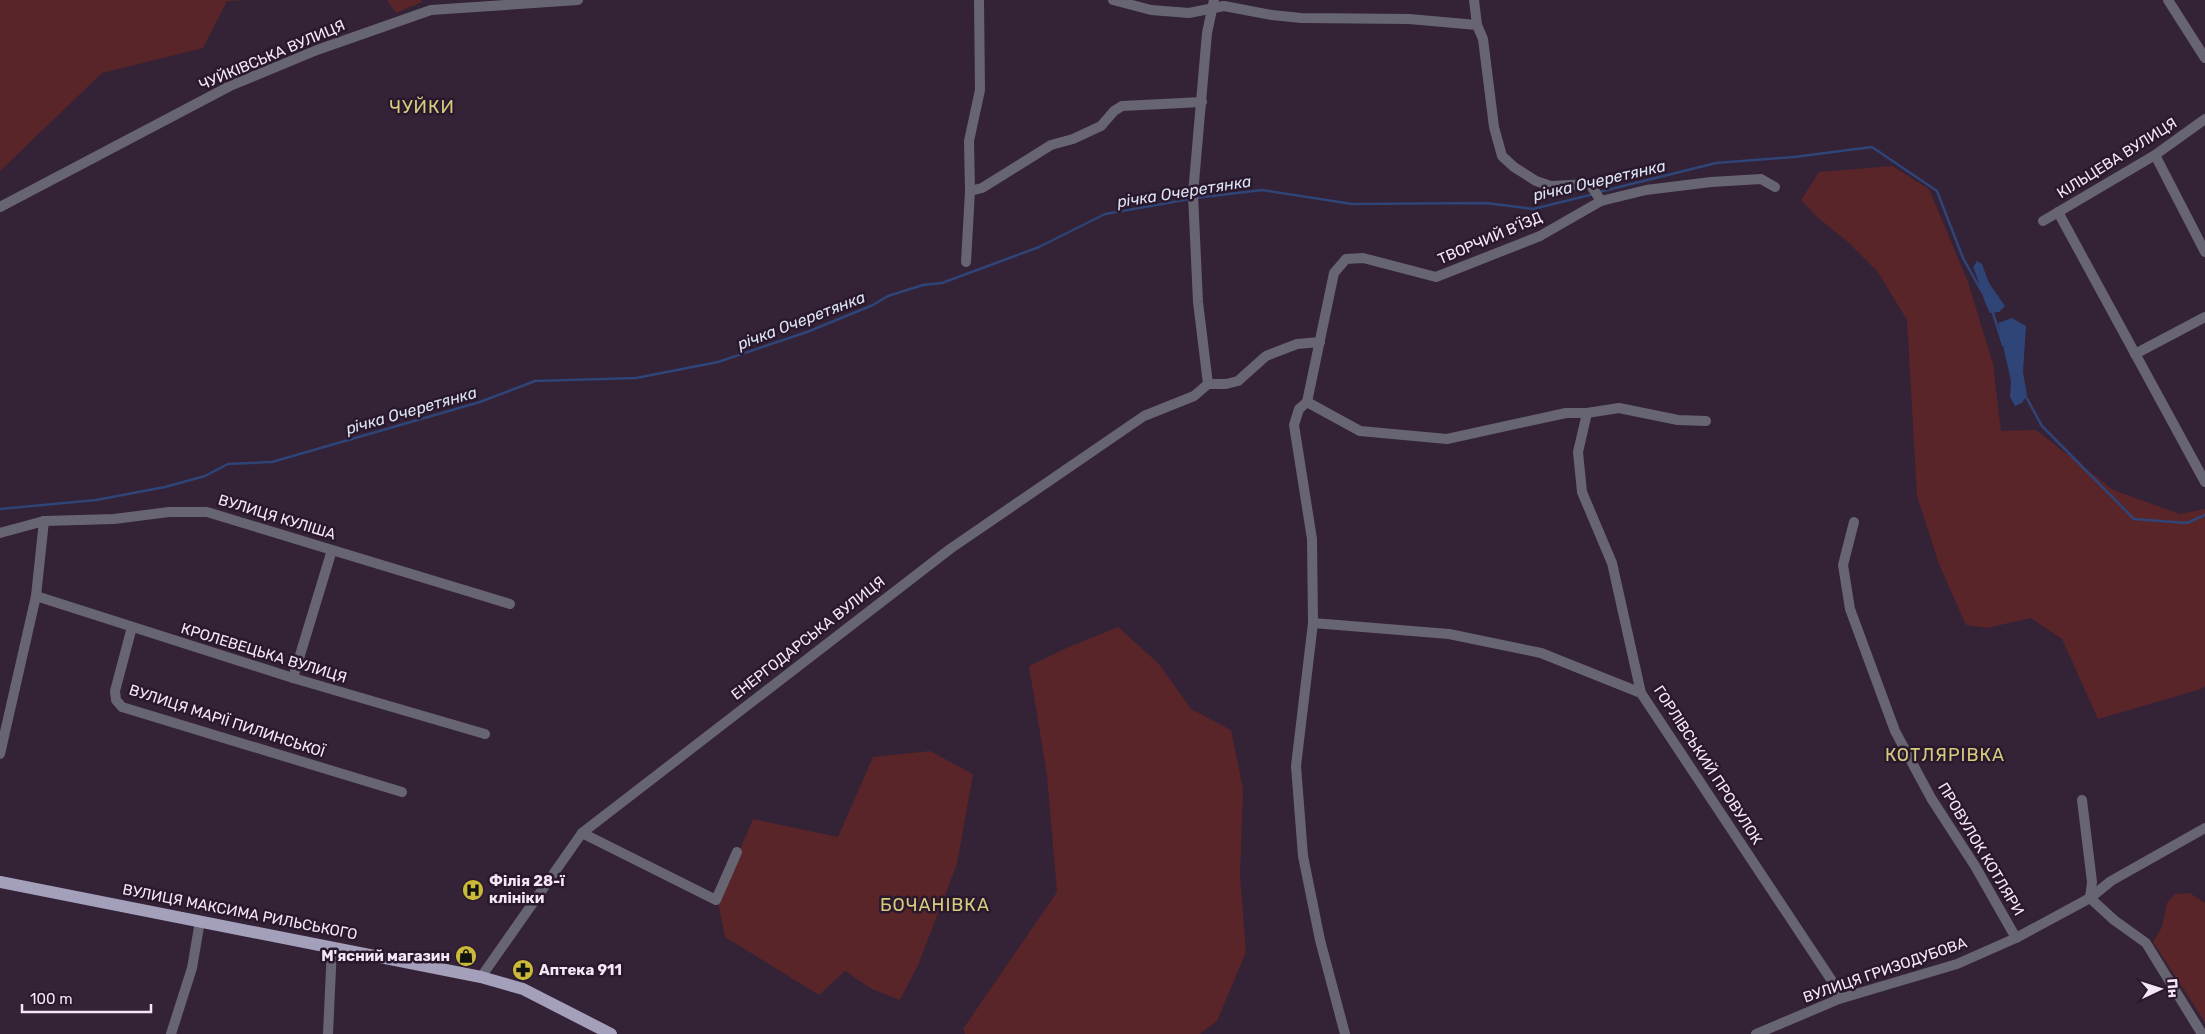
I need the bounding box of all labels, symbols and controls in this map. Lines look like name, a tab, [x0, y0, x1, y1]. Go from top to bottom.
street label: ЧУЙКІВСЬКА ВУЛИЦЯ	[196, 16, 348, 94]
district label: ЧУЙКИ	[389, 96, 455, 118]
street label: КІЛЬЦЕВА ВУЛИЦЯ	[2054, 114, 2180, 202]
water label: річка Очеретянка	[1531, 156, 1667, 205]
water label: річка Очеретянка	[1116, 171, 1253, 211]
street label: ТВОРЧИЙ В’ЇЗД	[1435, 208, 1545, 268]
water label: річка Очеретянка	[734, 287, 868, 354]
water label: річка Очеретянка	[343, 383, 479, 438]
street label: ВУЛИЦЯ КУЛІША	[216, 491, 338, 543]
street label: ЕНЕРГОДАРСЬКА ВУЛИЦЯ	[728, 572, 888, 704]
street label: КРОЛЕВЕЦЬКА ВУЛИЦЯ	[179, 619, 349, 687]
street label: ВУЛИЦЯ МАРІЇ ПИЛИНСЬКОЇ	[127, 681, 328, 761]
street label: ГОРЛІВСЬКИЙ ПРОВУЛОК	[1650, 682, 1766, 848]
district label: КОТЛЯРІВКА	[1885, 744, 2005, 766]
street label: ПРОВУЛОК КОТЛЯРИ	[1934, 779, 2028, 919]
place label: Філія 28-ї клініки	[489, 872, 565, 907]
hospital icon: Філія 28-ї клініки	[461, 878, 485, 902]
street label: ВУЛИЦЯ МАКСИМА РИЛЬСЬКОГО	[121, 880, 359, 944]
district label: БОЧАНІВКА	[880, 894, 990, 916]
street label: ВУЛИЦЯ ГРИЗОДУБОВА	[1801, 933, 1969, 1007]
shop icon: М'ясний магазин	[454, 944, 478, 968]
place label: М'ясний магазин	[321, 947, 450, 965]
pharmacy icon: Аптека 911	[511, 958, 535, 982]
place label: Аптека 911	[539, 961, 622, 979]
north arrow	[2135, 964, 2185, 1014]
text: Пн	[2163, 978, 2182, 998]
scale bar	[22, 982, 151, 1014]
text: 100 m	[30, 990, 72, 1008]

